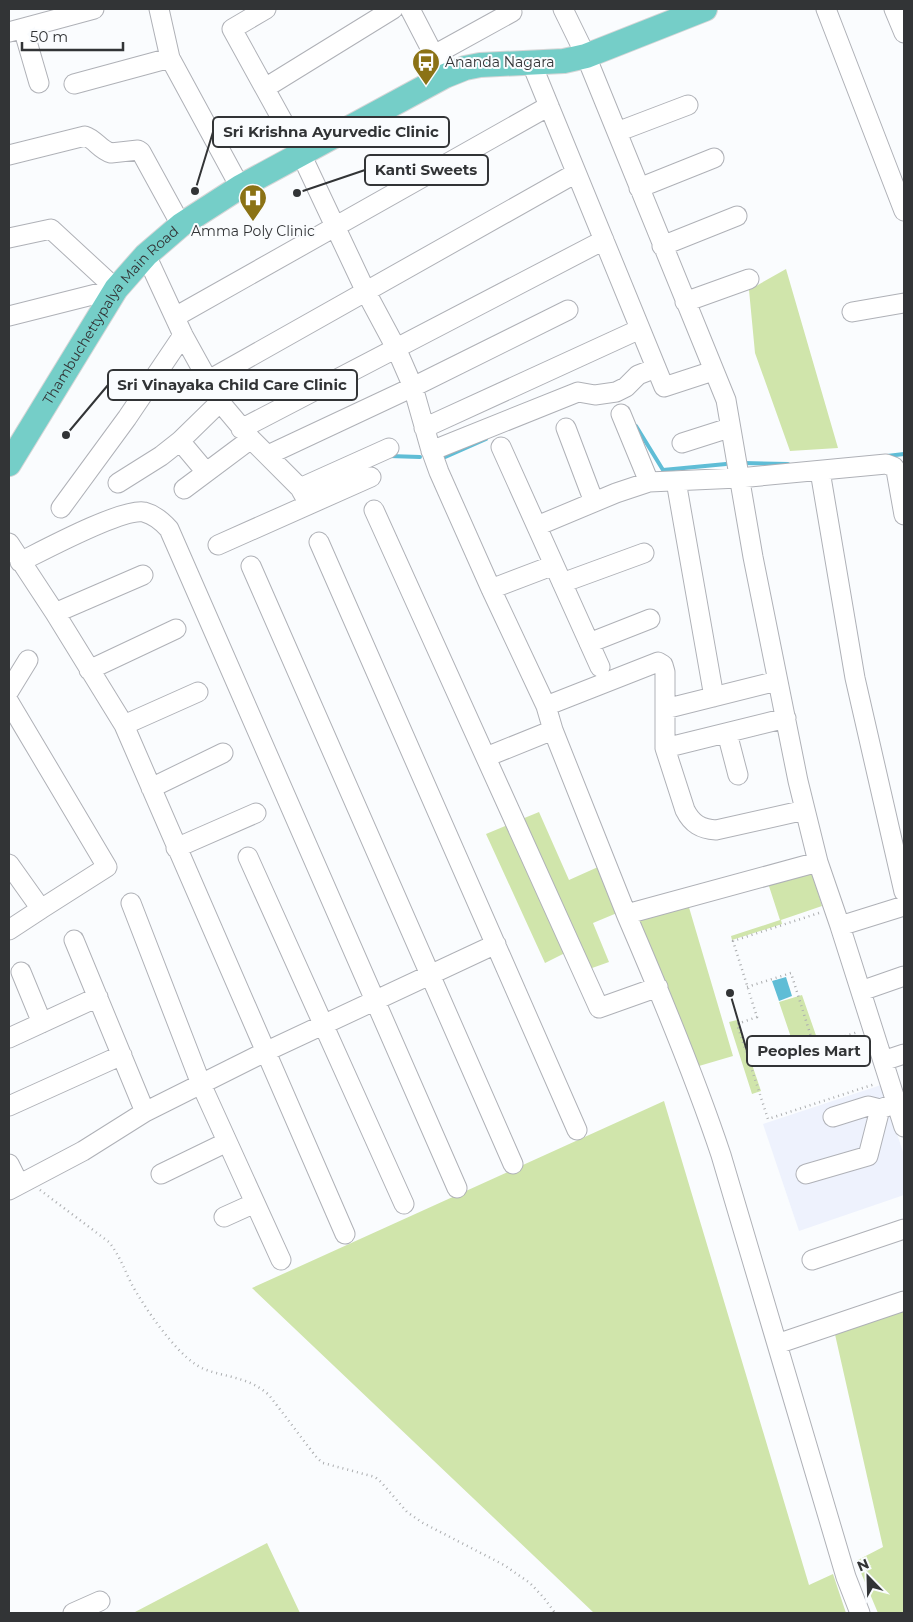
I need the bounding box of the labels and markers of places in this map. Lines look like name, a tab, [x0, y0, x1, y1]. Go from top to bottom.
bus stop icon: Ananda Nagara	[411, 47, 441, 86]
place label: Ananda Nagara	[445, 53, 554, 71]
callout: Sri Krishna Ayurvedic Clinic	[213, 117, 449, 147]
callout: Kanti Sweets	[365, 155, 488, 185]
hospital icon: Amma Poly Clinic	[238, 183, 268, 222]
place label: Amma Poly Clinic	[191, 222, 315, 240]
callout: Sri Vinayaka Child Care Clinic	[108, 370, 357, 400]
callout: Peoples Mart	[747, 1036, 870, 1066]

